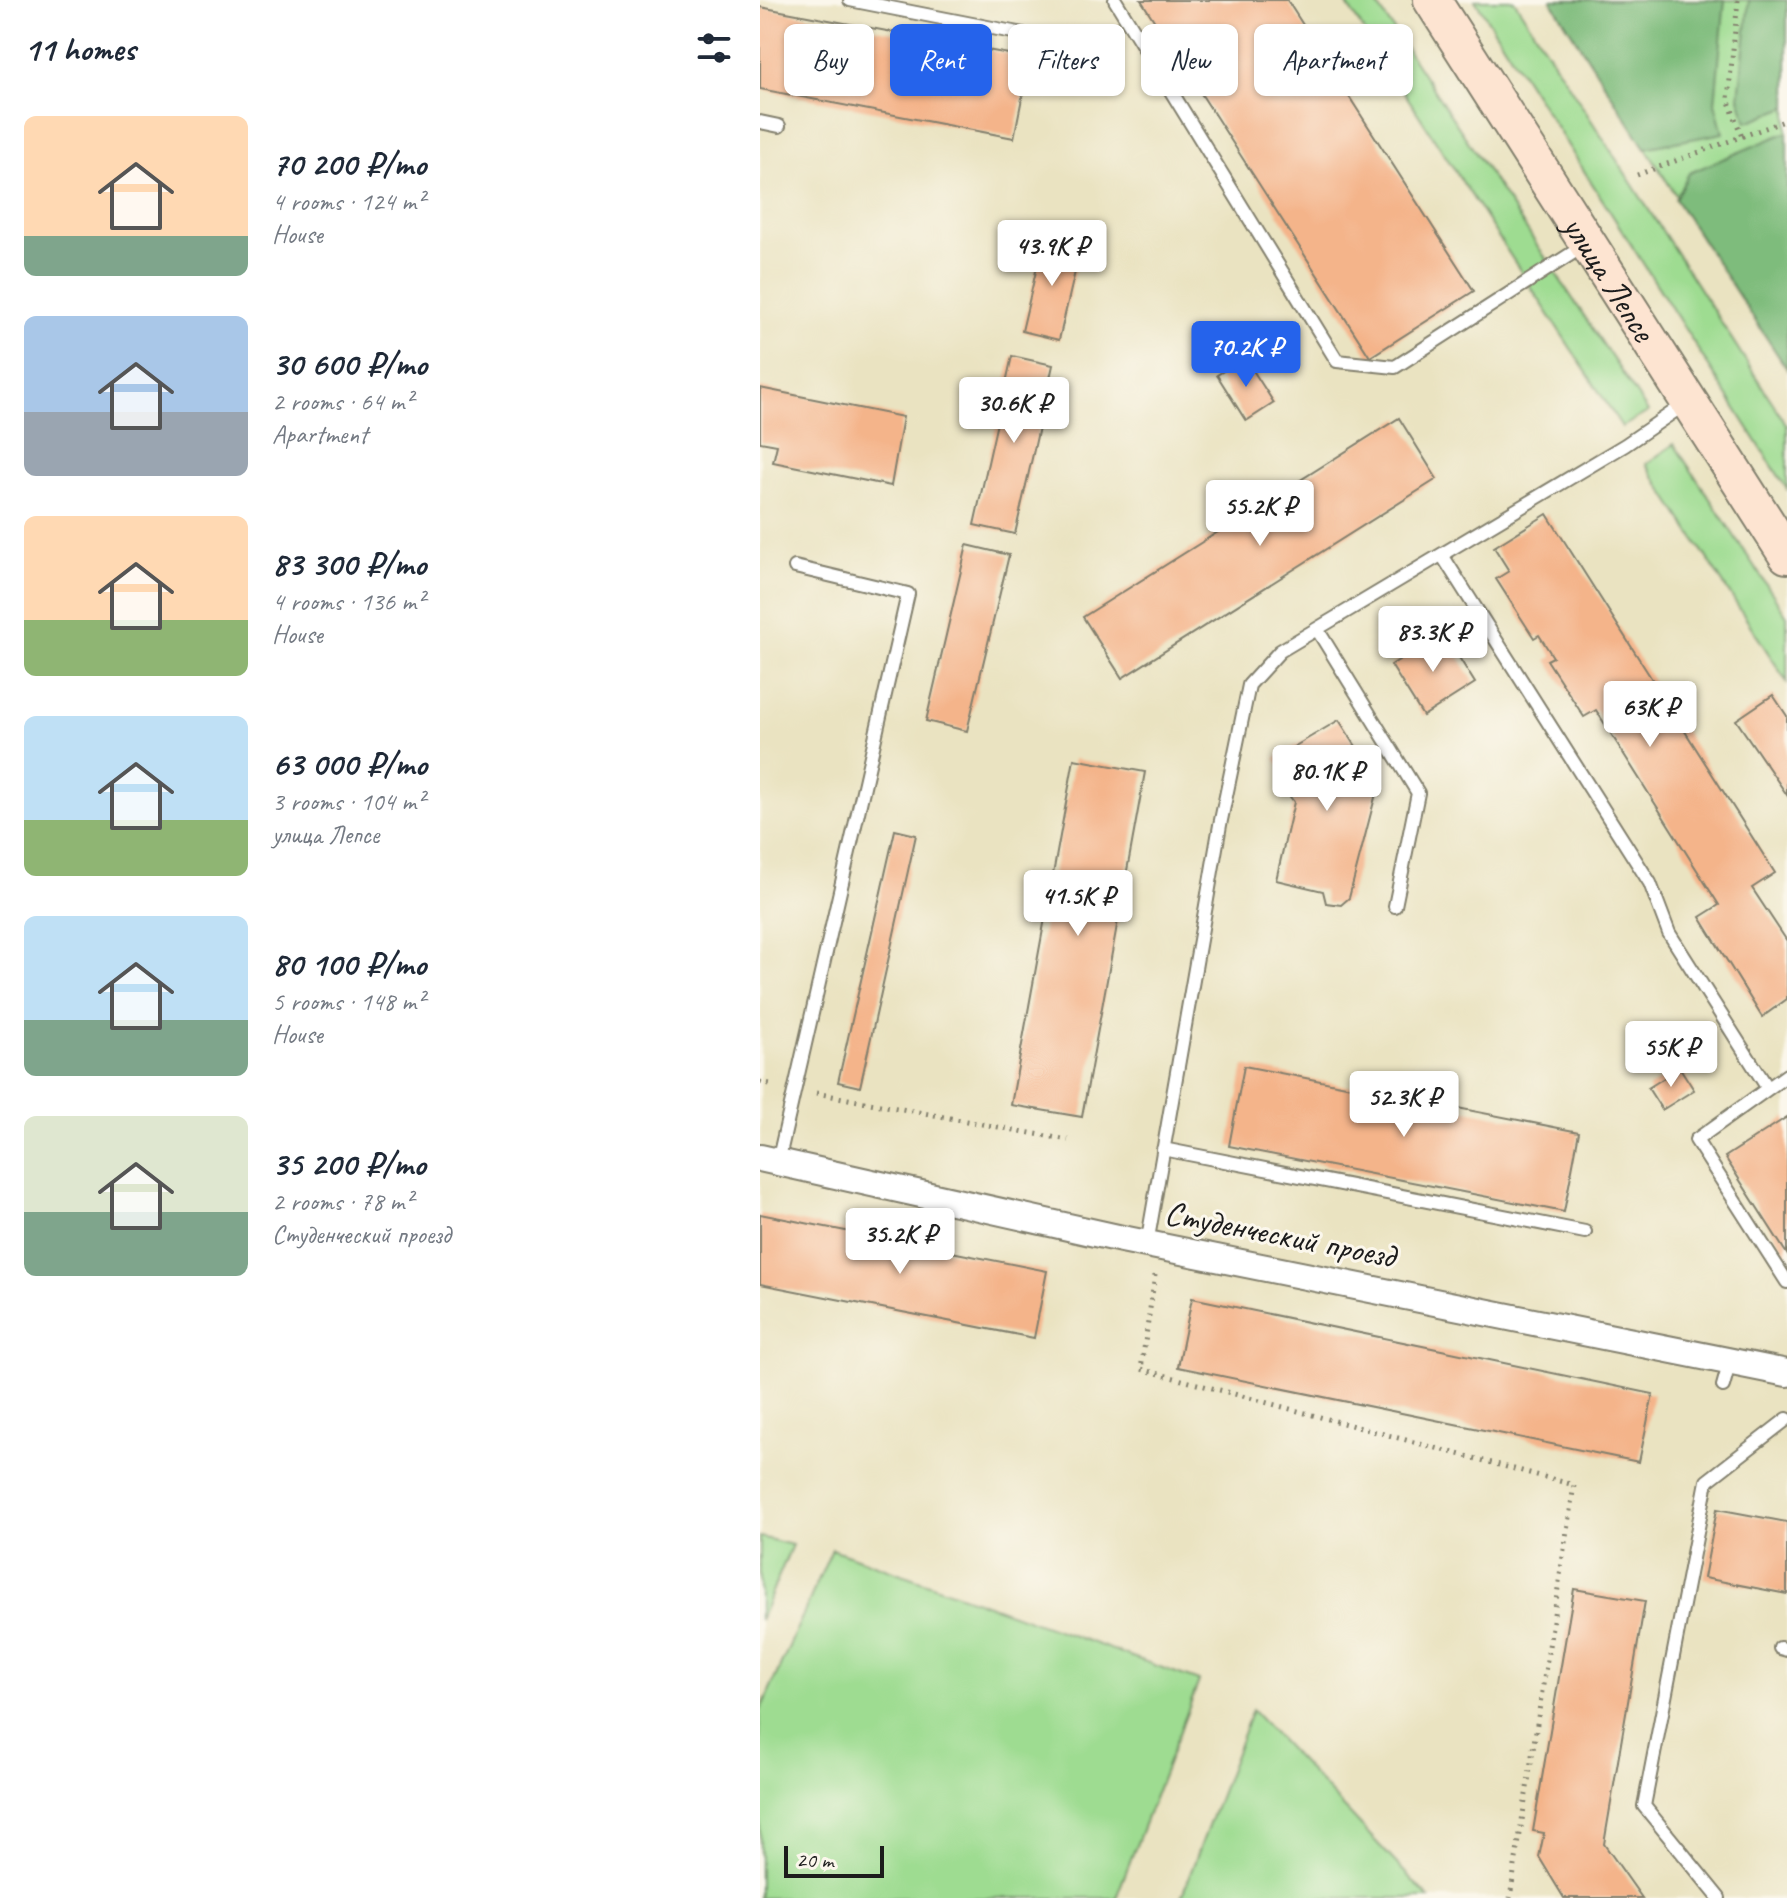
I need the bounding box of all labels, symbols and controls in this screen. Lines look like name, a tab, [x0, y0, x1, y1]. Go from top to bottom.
chip: Buy	[784, 24, 874, 96]
chip: Rent	[890, 24, 992, 96]
chip: Filters	[1008, 24, 1125, 96]
chip: New	[1141, 24, 1238, 96]
chip: Apartment	[1254, 24, 1413, 96]
icon: filters	[692, 26, 736, 70]
text: 11 homes	[24, 27, 135, 70]
text: 70 200 ₽/mo	[272, 142, 426, 185]
icon: home	[88, 148, 184, 244]
text: 4 rooms · 124 m²	[272, 185, 424, 218]
street label: улица Лепсе	[1553, 206, 1667, 350]
text: House	[272, 218, 323, 251]
pin: 43.9K ₽	[978, 220, 1126, 288]
text: 43.9K ₽	[1016, 229, 1088, 262]
pin: 70.2K ₽	[1172, 321, 1320, 389]
text: 70.2K ₽	[1209, 330, 1283, 363]
text: 30 600 ₽/mo	[272, 342, 427, 385]
icon: home	[88, 348, 184, 444]
pin: 30.6K ₽	[940, 377, 1088, 445]
text: 2 rooms · 64 m²	[272, 385, 413, 418]
text: 30.6K ₽	[977, 386, 1051, 419]
text: Apartment	[272, 418, 368, 451]
pin: 55.2K ₽	[1186, 480, 1334, 548]
text: 55.2K ₽	[1224, 489, 1296, 522]
text: 83 300 ₽/mo	[272, 542, 426, 585]
icon: home	[88, 548, 184, 644]
text: 4 rooms · 136 m²	[272, 585, 424, 618]
pin: 83.3K ₽	[1359, 606, 1507, 674]
text: 83.3K ₽	[1396, 615, 1470, 648]
text: House	[272, 618, 323, 651]
pin: 63K ₽	[1594, 681, 1706, 749]
text: 63K ₽	[1622, 690, 1678, 723]
text: 63 000 ₽/mo	[272, 742, 427, 785]
pin: 80.1K ₽	[1253, 745, 1401, 813]
icon: home	[88, 748, 184, 844]
text: 80.1K ₽	[1290, 754, 1364, 787]
text: 3 rooms · 104 m²	[272, 785, 424, 818]
text: улица Лепсе	[272, 818, 379, 851]
pin: 41.5K ₽	[1004, 870, 1152, 938]
text: 41.5K ₽	[1042, 879, 1114, 912]
text: 80 100 ₽/mo	[272, 942, 426, 985]
icon: home	[88, 948, 184, 1044]
text: 5 rooms · 148 m²	[272, 985, 424, 1018]
text: House	[272, 1018, 323, 1051]
pin: 55K ₽	[1615, 1021, 1727, 1089]
text: 55K ₽	[1643, 1030, 1699, 1063]
pin: 52.3K ₽	[1330, 1071, 1478, 1139]
text: 52.3K ₽	[1368, 1080, 1440, 1113]
text: 35 200 ₽/mo	[272, 1142, 426, 1185]
icon: home	[88, 1148, 184, 1244]
text: 2 rooms · 78 m²	[272, 1185, 413, 1218]
street label: Студенческий проезд	[1161, 1191, 1402, 1278]
pin: 35.2K ₽	[826, 1208, 974, 1276]
text: 35.2K ₽	[864, 1217, 936, 1250]
text: Студенческий проезд	[272, 1218, 451, 1251]
scale bar	[784, 1842, 884, 1878]
text: 20 m	[796, 1846, 833, 1874]

